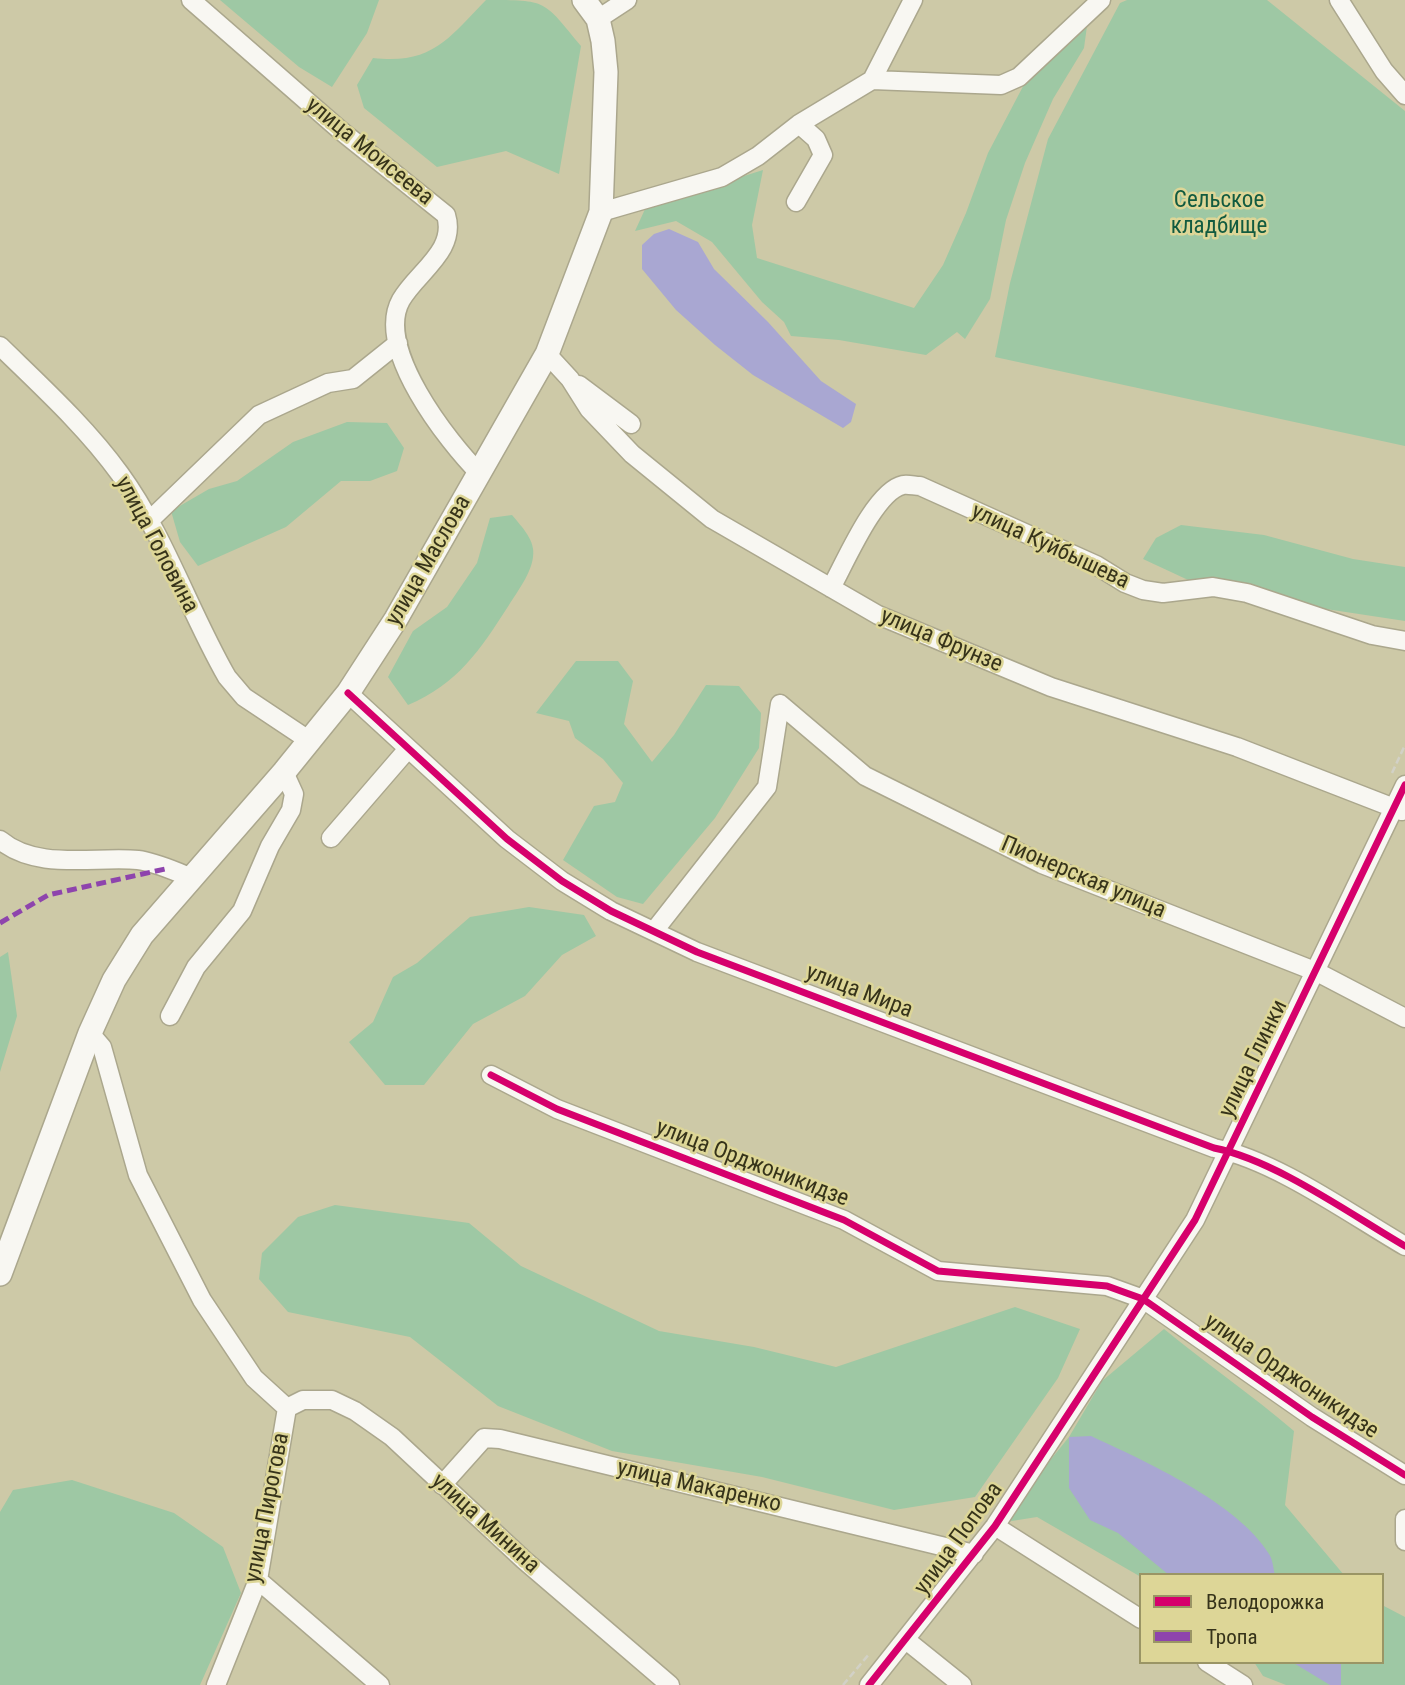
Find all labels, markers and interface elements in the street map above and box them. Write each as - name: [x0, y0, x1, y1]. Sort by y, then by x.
- street label: улица Моисеева: [300, 92, 438, 212]
- park label: Сельское кладбище: [1171, 187, 1267, 241]
- street label: улица Головина: [108, 472, 204, 618]
- street label: улица Маслова: [381, 491, 477, 631]
- street label: улица Куйбышева: [967, 498, 1133, 596]
- street label: улица Фрунзе: [876, 603, 1006, 679]
- street label: Пионерская улица: [997, 831, 1169, 925]
- street label: улица Мира: [802, 959, 916, 1025]
- street label: улица Глинки: [1214, 996, 1294, 1122]
- street label: улица Орджоникидзе: [652, 1115, 852, 1213]
- street label: улица Орджоникидзе: [1199, 1308, 1383, 1446]
- street label: улица Пирогова: [240, 1431, 296, 1585]
- street label: улица Макаренко: [614, 1455, 784, 1519]
- street label: улица Минина: [425, 1468, 545, 1580]
- street label: улица Попова: [909, 1477, 1009, 1601]
- legend: [1139, 1573, 1384, 1664]
- text: Велодорожка: [1206, 1590, 1324, 1614]
- text: Тропа: [1206, 1625, 1257, 1649]

